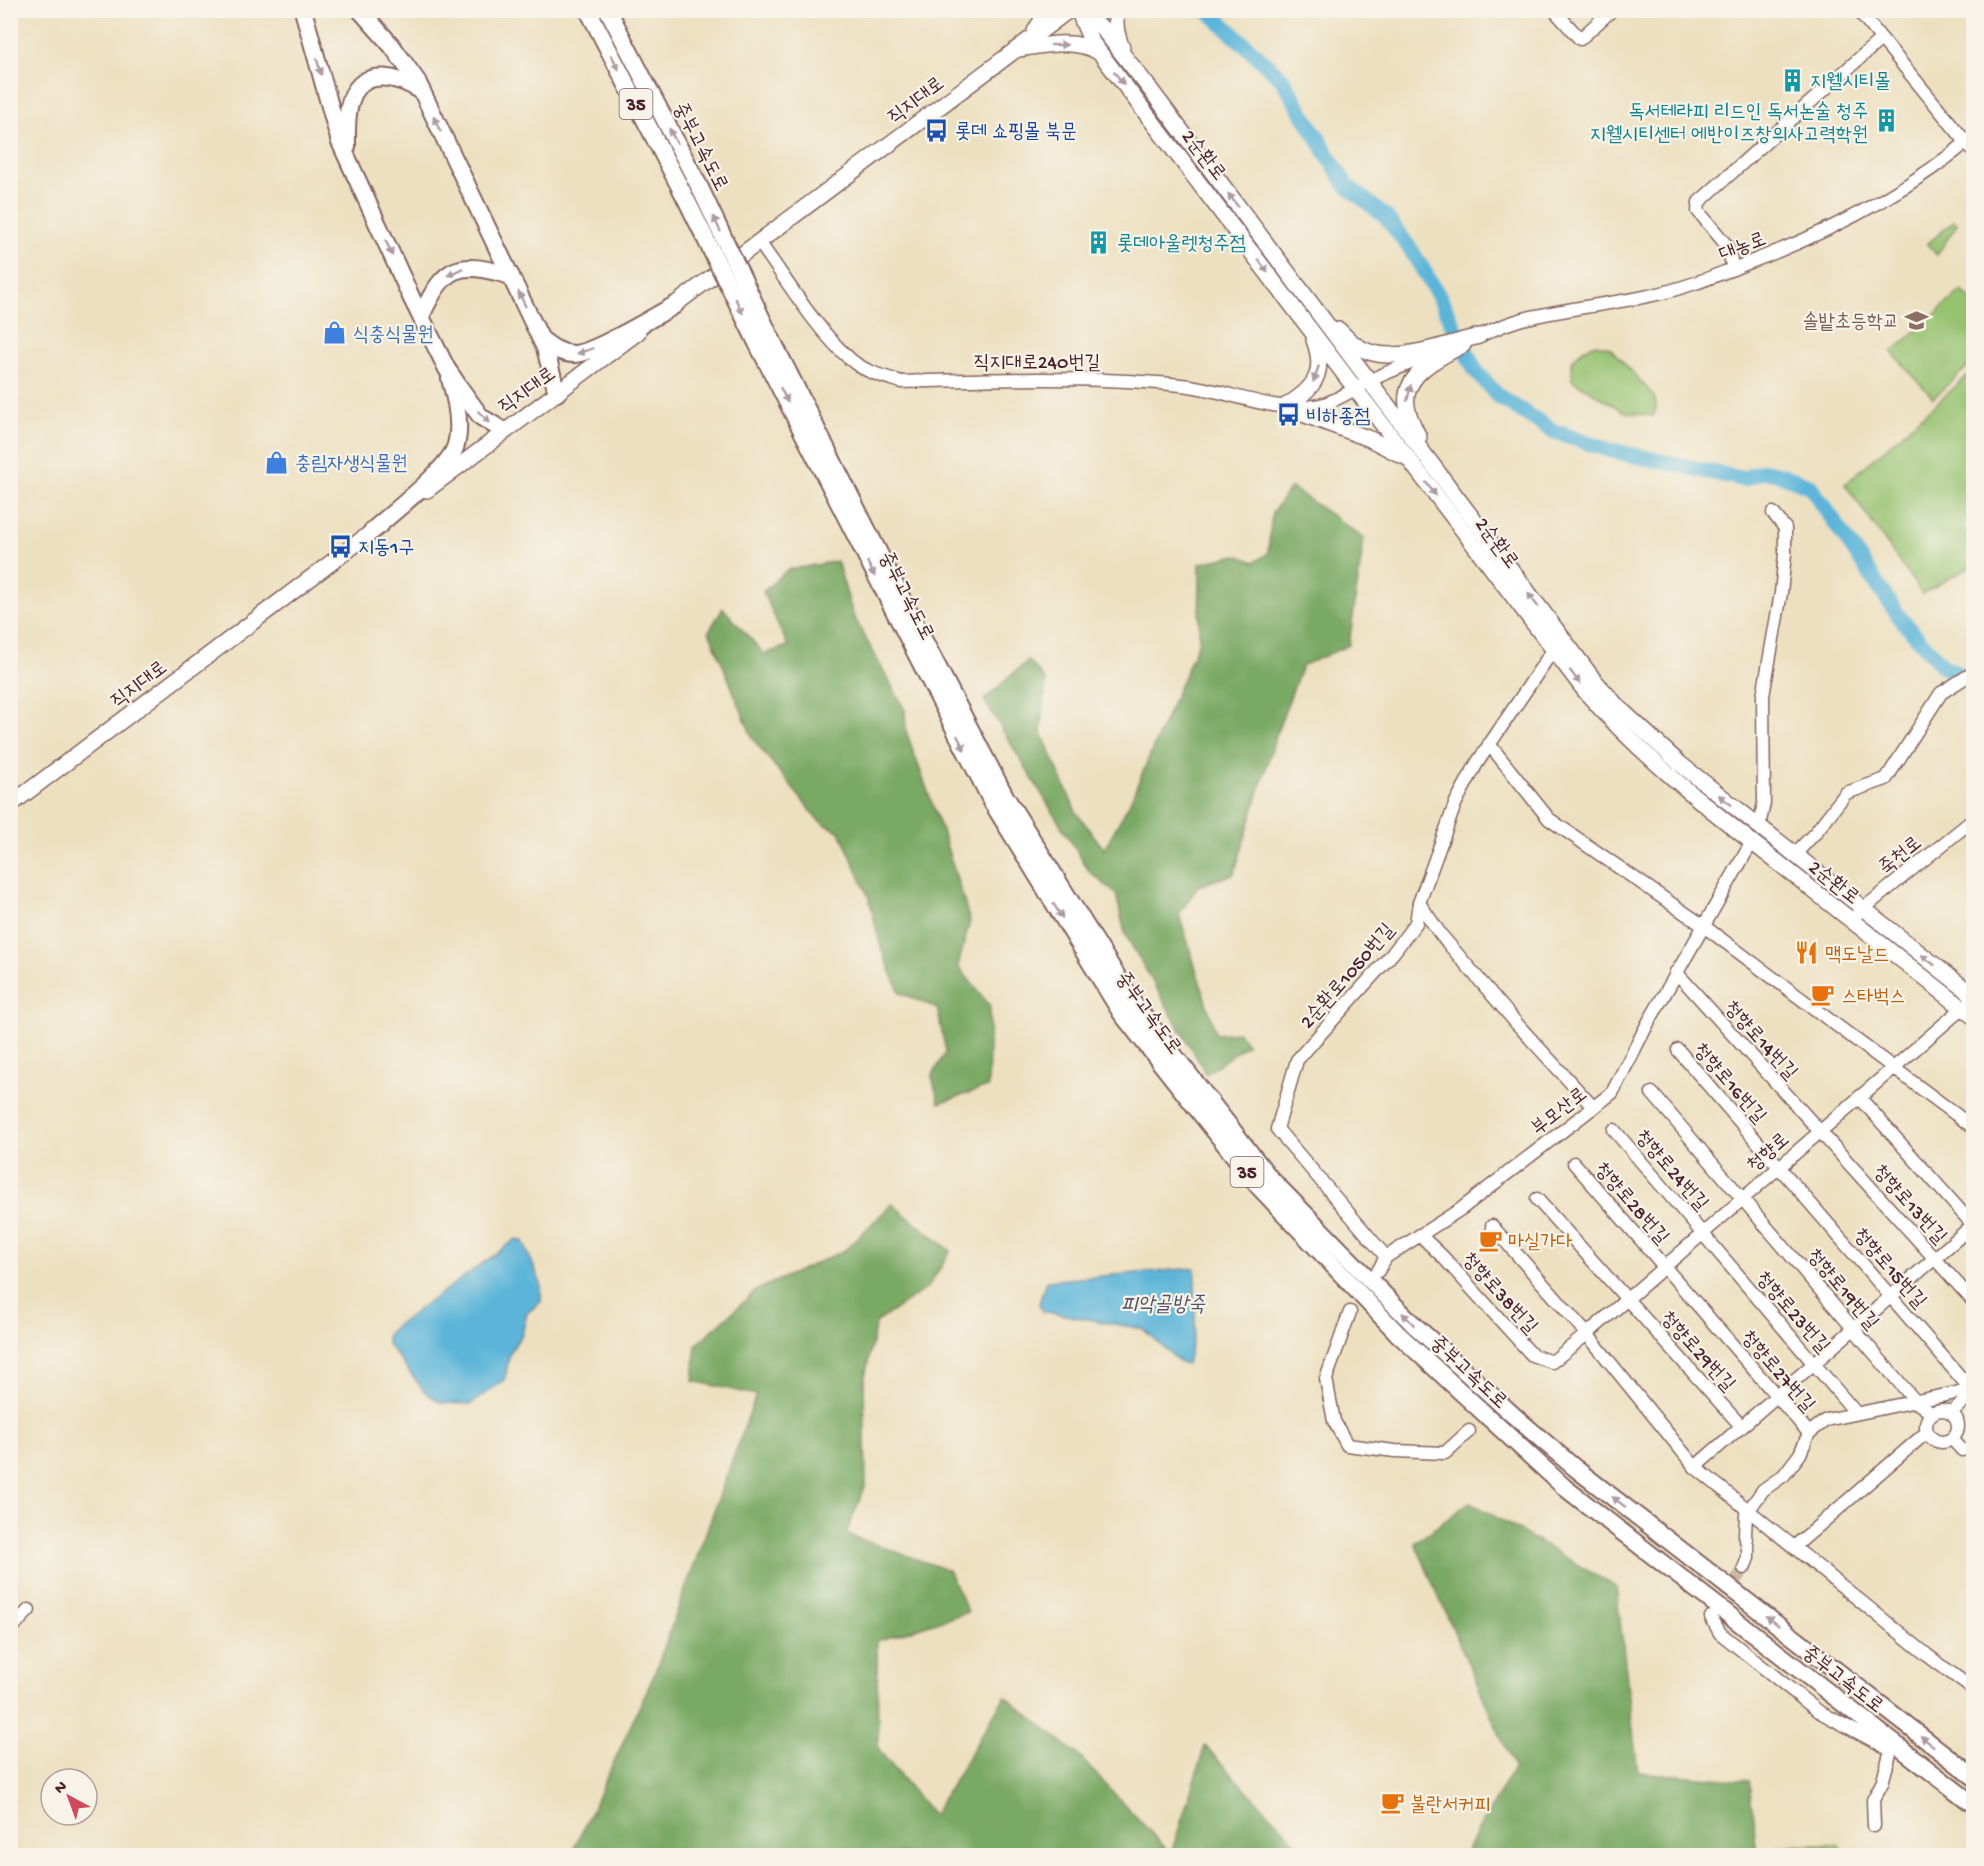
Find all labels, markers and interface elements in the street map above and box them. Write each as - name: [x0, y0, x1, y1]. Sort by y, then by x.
- one-way arrow: [1050, 40, 1069, 49]
- one-way arrow: [610, 54, 620, 71]
- one-way arrow: [314, 58, 324, 76]
- building icon: 지웰시티몰: [1779, 67, 1805, 93]
- one-way arrow: [1113, 70, 1125, 85]
- place label: 지웰시티몰: [1810, 72, 1890, 95]
- street label: 직지대로: [884, 73, 950, 130]
- road number: 35: [620, 89, 652, 119]
- street label: 중부고속도로: [667, 99, 732, 196]
- place label: 독서테라피 리드인 독서논술 청주 지웰시티센터 에반이즈창의사고력학원: [1590, 101, 1868, 148]
- building icon: 독서테라피 리드인 독서논술 청주 지웰시티센터 에반이즈창의사고력학원: [1873, 108, 1899, 134]
- one-way arrow: [432, 115, 442, 133]
- bus stop icon: 롯데 쇼핑몰 북문: [924, 117, 950, 143]
- place label: 롯데 쇼핑몰 북문: [955, 121, 1077, 145]
- street label: 2순환로: [1175, 126, 1230, 186]
- one-way arrow: [669, 128, 678, 145]
- one-way arrow: [1227, 192, 1239, 208]
- one-way arrow: [713, 215, 722, 232]
- building icon: 롯데아울렛청주점: [1086, 229, 1112, 255]
- street label: 대농로: [1717, 229, 1770, 268]
- place label: 롯데아울렛청주점: [1117, 233, 1246, 257]
- one-way arrow: [384, 240, 393, 257]
- one-way arrow: [1257, 258, 1269, 273]
- one-way arrow: [447, 267, 464, 276]
- one-way arrow: [518, 291, 527, 308]
- one-way arrow: [734, 298, 744, 315]
- school or university icon: 솔밭초등학교: [1904, 307, 1930, 333]
- place label: 솔밭초등학교: [1802, 311, 1899, 335]
- shop icon: 식충식물원: [322, 320, 348, 346]
- place label: 식충식물원: [353, 325, 433, 348]
- one-way arrow: [576, 346, 594, 356]
- street label: 직지대로240번길: [973, 353, 1101, 376]
- street label: 직지대로: [495, 364, 561, 420]
- one-way arrow: [1311, 365, 1321, 383]
- one-way arrow: [1404, 384, 1414, 402]
- one-way arrow: [778, 386, 788, 404]
- bus stop icon: 비하종점: [1275, 402, 1301, 428]
- place label: 비하종점: [1306, 407, 1370, 430]
- one-way arrow: [476, 410, 490, 424]
- shop icon: 충림자생식물원: [264, 449, 290, 475]
- place label: 충림자생식물원: [295, 454, 408, 477]
- one-way arrow: [1425, 481, 1437, 496]
- street label: 2순환로: [1469, 513, 1523, 574]
- bus stop icon: 지동1구: [327, 533, 353, 559]
- place label: 지동1구: [358, 538, 414, 561]
- street label: 중부고속도로: [873, 548, 938, 645]
- one-way arrow: [867, 561, 876, 578]
- one-way arrow: [1526, 592, 1539, 608]
- street label: 직지대로: [107, 657, 173, 714]
- one-way arrow: [1568, 670, 1580, 685]
- one-way arrow: [956, 734, 965, 751]
- one-way arrow: [1717, 793, 1733, 806]
- street label: 죽천로: [1875, 833, 1927, 881]
- street label: 2순환로: [1803, 856, 1863, 911]
- one-way arrow: [1053, 903, 1064, 919]
- street label: 2순환로1050번길: [1296, 919, 1400, 1034]
- restaurant icon: 맥도날드: [1794, 940, 1820, 966]
- place label: 맥도날드: [1825, 945, 1889, 968]
- one-way arrow: [1920, 954, 1935, 966]
- street label: 중부고속도로: [1109, 968, 1186, 1060]
- cafe icon: 스타벅스: [1810, 982, 1836, 1008]
- place label: 스타벅스: [1841, 987, 1905, 1010]
- street label: 청향로14번길: [1718, 997, 1801, 1085]
- street label: 청향로16번길: [1687, 1040, 1769, 1129]
- street label: 부모산로: [1528, 1084, 1593, 1142]
- street label: 청향로24번길: [1629, 1126, 1712, 1216]
- street label: 청향로: [1744, 1129, 1795, 1178]
- road number: 35: [1230, 1157, 1264, 1187]
- street label: 청향로28번길: [1588, 1159, 1672, 1250]
- street label: 청향로13번길: [1867, 1161, 1950, 1250]
- street label: 청향로15번길: [1847, 1224, 1930, 1314]
- cafe icon: 마실가다: [1477, 1227, 1503, 1253]
- place label: 마실가다: [1508, 1232, 1572, 1255]
- street label: 청향로19번길: [1801, 1245, 1882, 1335]
- street label: 청향로38번길: [1456, 1249, 1541, 1340]
- street label: 청향로23번길: [1750, 1268, 1833, 1359]
- water label: 피악골방죽: [1121, 1294, 1206, 1319]
- street label: 청향로29번길: [1654, 1307, 1739, 1397]
- one-way arrow: [1402, 1313, 1416, 1327]
- street label: 청향로27번길: [1735, 1327, 1818, 1418]
- street label: 중부고속도로: [1424, 1331, 1511, 1415]
- one-way arrow: [1611, 1496, 1627, 1508]
- one-way arrow: [1765, 1615, 1781, 1628]
- street label: 중부고속도로: [1797, 1641, 1888, 1720]
- one-way arrow: [1920, 1735, 1935, 1747]
- north arrow: [39, 1767, 99, 1827]
- text: N: [51, 1777, 72, 1799]
- cafe icon: 불란서커피: [1379, 1790, 1405, 1816]
- place label: 불란서커피: [1410, 1794, 1490, 1818]

